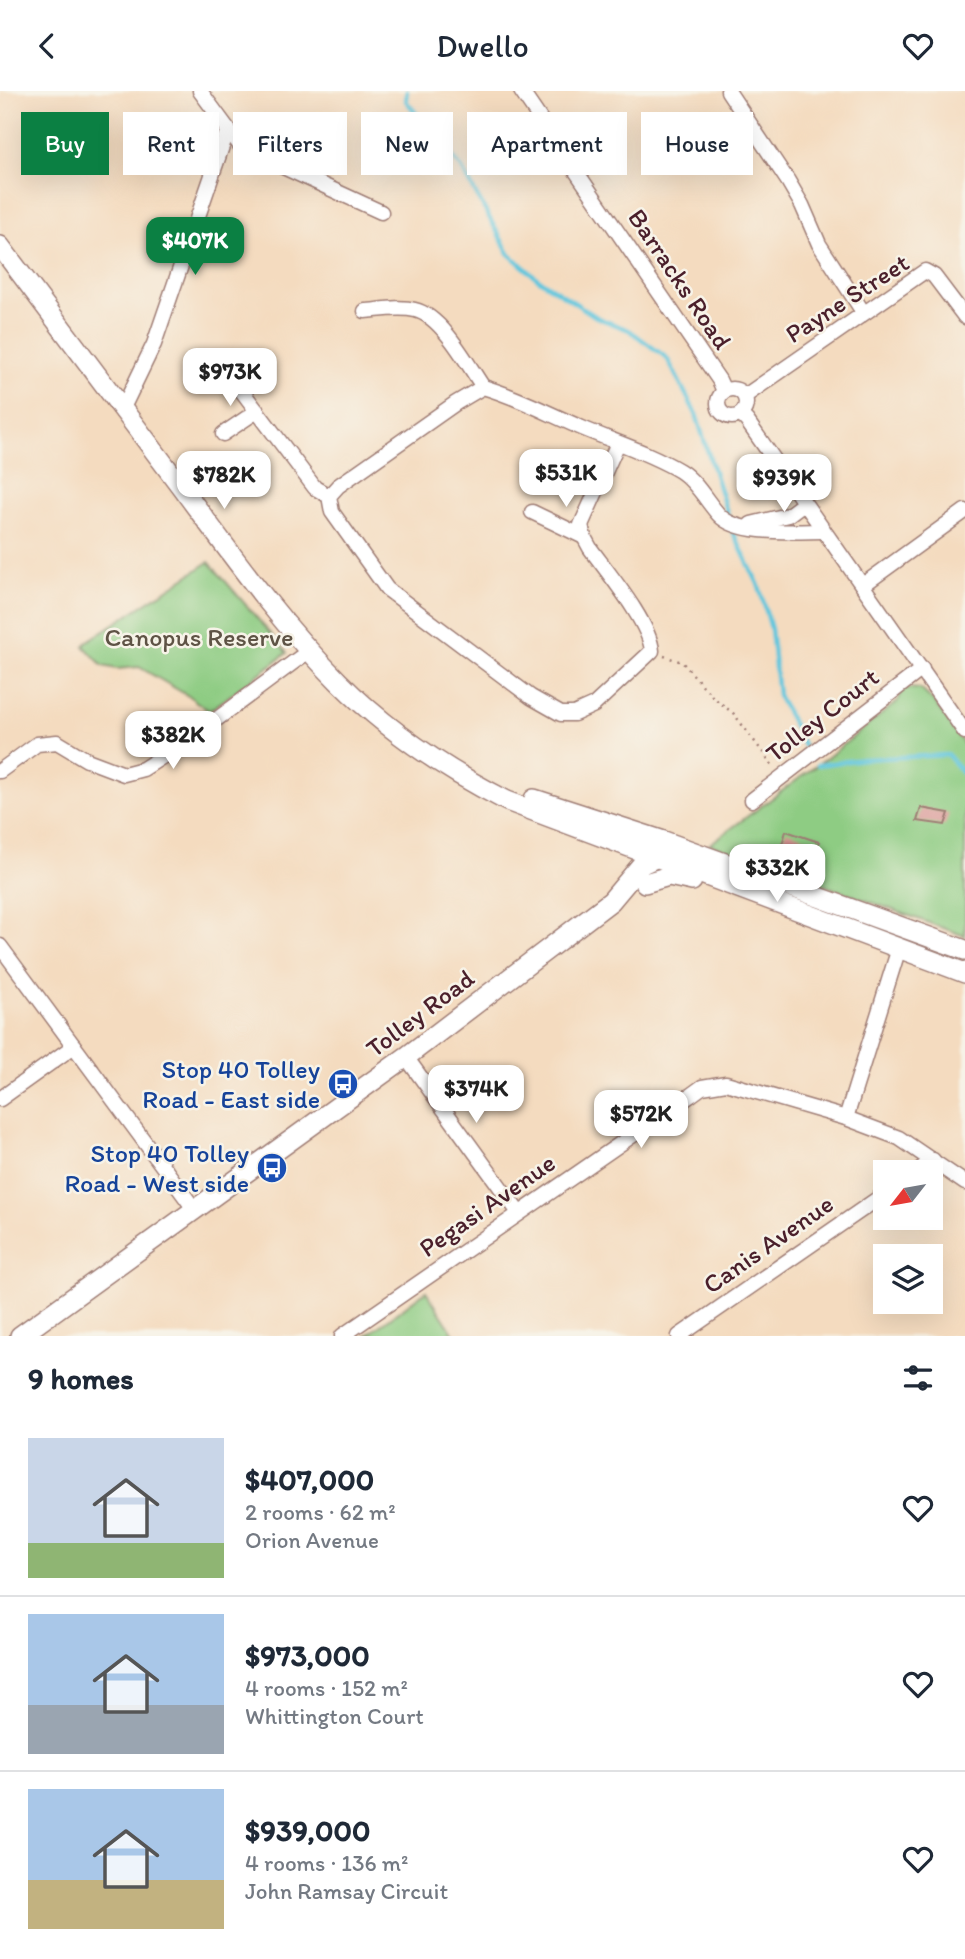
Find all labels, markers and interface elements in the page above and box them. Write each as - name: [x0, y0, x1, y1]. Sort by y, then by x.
- icon: back: [28, 27, 66, 65]
- text: Dwello: [436, 27, 529, 65]
- icon: heart: [899, 27, 937, 65]
- chip: Buy: [21, 112, 109, 175]
- chip: Rent: [123, 112, 219, 175]
- chip: Filters: [233, 112, 347, 175]
- chip: New: [361, 112, 453, 175]
- chip: Apartment: [467, 112, 627, 175]
- chip: House: [641, 112, 753, 175]
- street label: Barracks Road: [621, 203, 739, 355]
- pin: $407K: [146, 218, 244, 277]
- text: $407K: [162, 226, 228, 254]
- street label: Payne Street: [779, 246, 915, 350]
- pin: $973K: [181, 349, 279, 408]
- text: $973K: [199, 357, 261, 385]
- pin: $531K: [517, 449, 615, 509]
- pin: $782K: [175, 451, 273, 511]
- pin: $939K: [735, 455, 833, 514]
- text: $531K: [535, 458, 597, 486]
- text: $782K: [193, 460, 255, 488]
- text: $939K: [753, 463, 815, 491]
- park label: Canopus Reserve: [104, 621, 294, 653]
- street label: Tolley Court: [759, 661, 885, 769]
- pin: $382K: [124, 711, 222, 771]
- text: $382K: [141, 720, 205, 748]
- pin: $332K: [728, 845, 826, 904]
- text: $332K: [745, 853, 809, 881]
- street label: Tolley Road: [360, 962, 481, 1064]
- place label: Stop 40 Tolley Road - East side: [142, 1053, 320, 1115]
- pin: $374K: [427, 1065, 525, 1125]
- bus stop icon: Stop 40 Tolley Road - East side: [326, 1067, 360, 1101]
- text: $374K: [444, 1074, 508, 1102]
- pin: $572K: [592, 1091, 690, 1150]
- text: $572K: [610, 1099, 672, 1127]
- place label: Stop 40 Tolley Road - West side: [64, 1137, 249, 1199]
- street label: Pegasi Avenue: [413, 1146, 561, 1264]
- bus stop icon: Stop 40 Tolley Road - West side: [255, 1151, 289, 1185]
- north arrow: [873, 1160, 943, 1230]
- map controls: [873, 1160, 943, 1314]
- street label: Canis Avenue: [697, 1187, 839, 1301]
- button: layers: [873, 1244, 943, 1314]
- icon: filters: [899, 1359, 937, 1397]
- text: 9 homes: [28, 1360, 134, 1397]
- text: $407,000: [245, 1461, 374, 1498]
- icon: home: [84, 1466, 168, 1550]
- icon: heart: [899, 1489, 937, 1527]
- text: 2 rooms · 62 m²: [245, 1498, 396, 1526]
- text: Orion Avenue: [245, 1526, 379, 1554]
- text: $973,000: [245, 1637, 370, 1674]
- icon: home: [84, 1642, 168, 1726]
- icon: heart: [899, 1665, 937, 1703]
- text: 4 rooms · 152 m²: [245, 1674, 408, 1702]
- text: Whittington Court: [245, 1702, 424, 1730]
- text: $939,000: [245, 1812, 371, 1849]
- icon: home: [84, 1817, 168, 1901]
- icon: heart: [899, 1840, 937, 1878]
- text: 4 rooms · 136 m²: [245, 1849, 408, 1877]
- text: John Ramsay Circuit: [245, 1877, 448, 1905]

